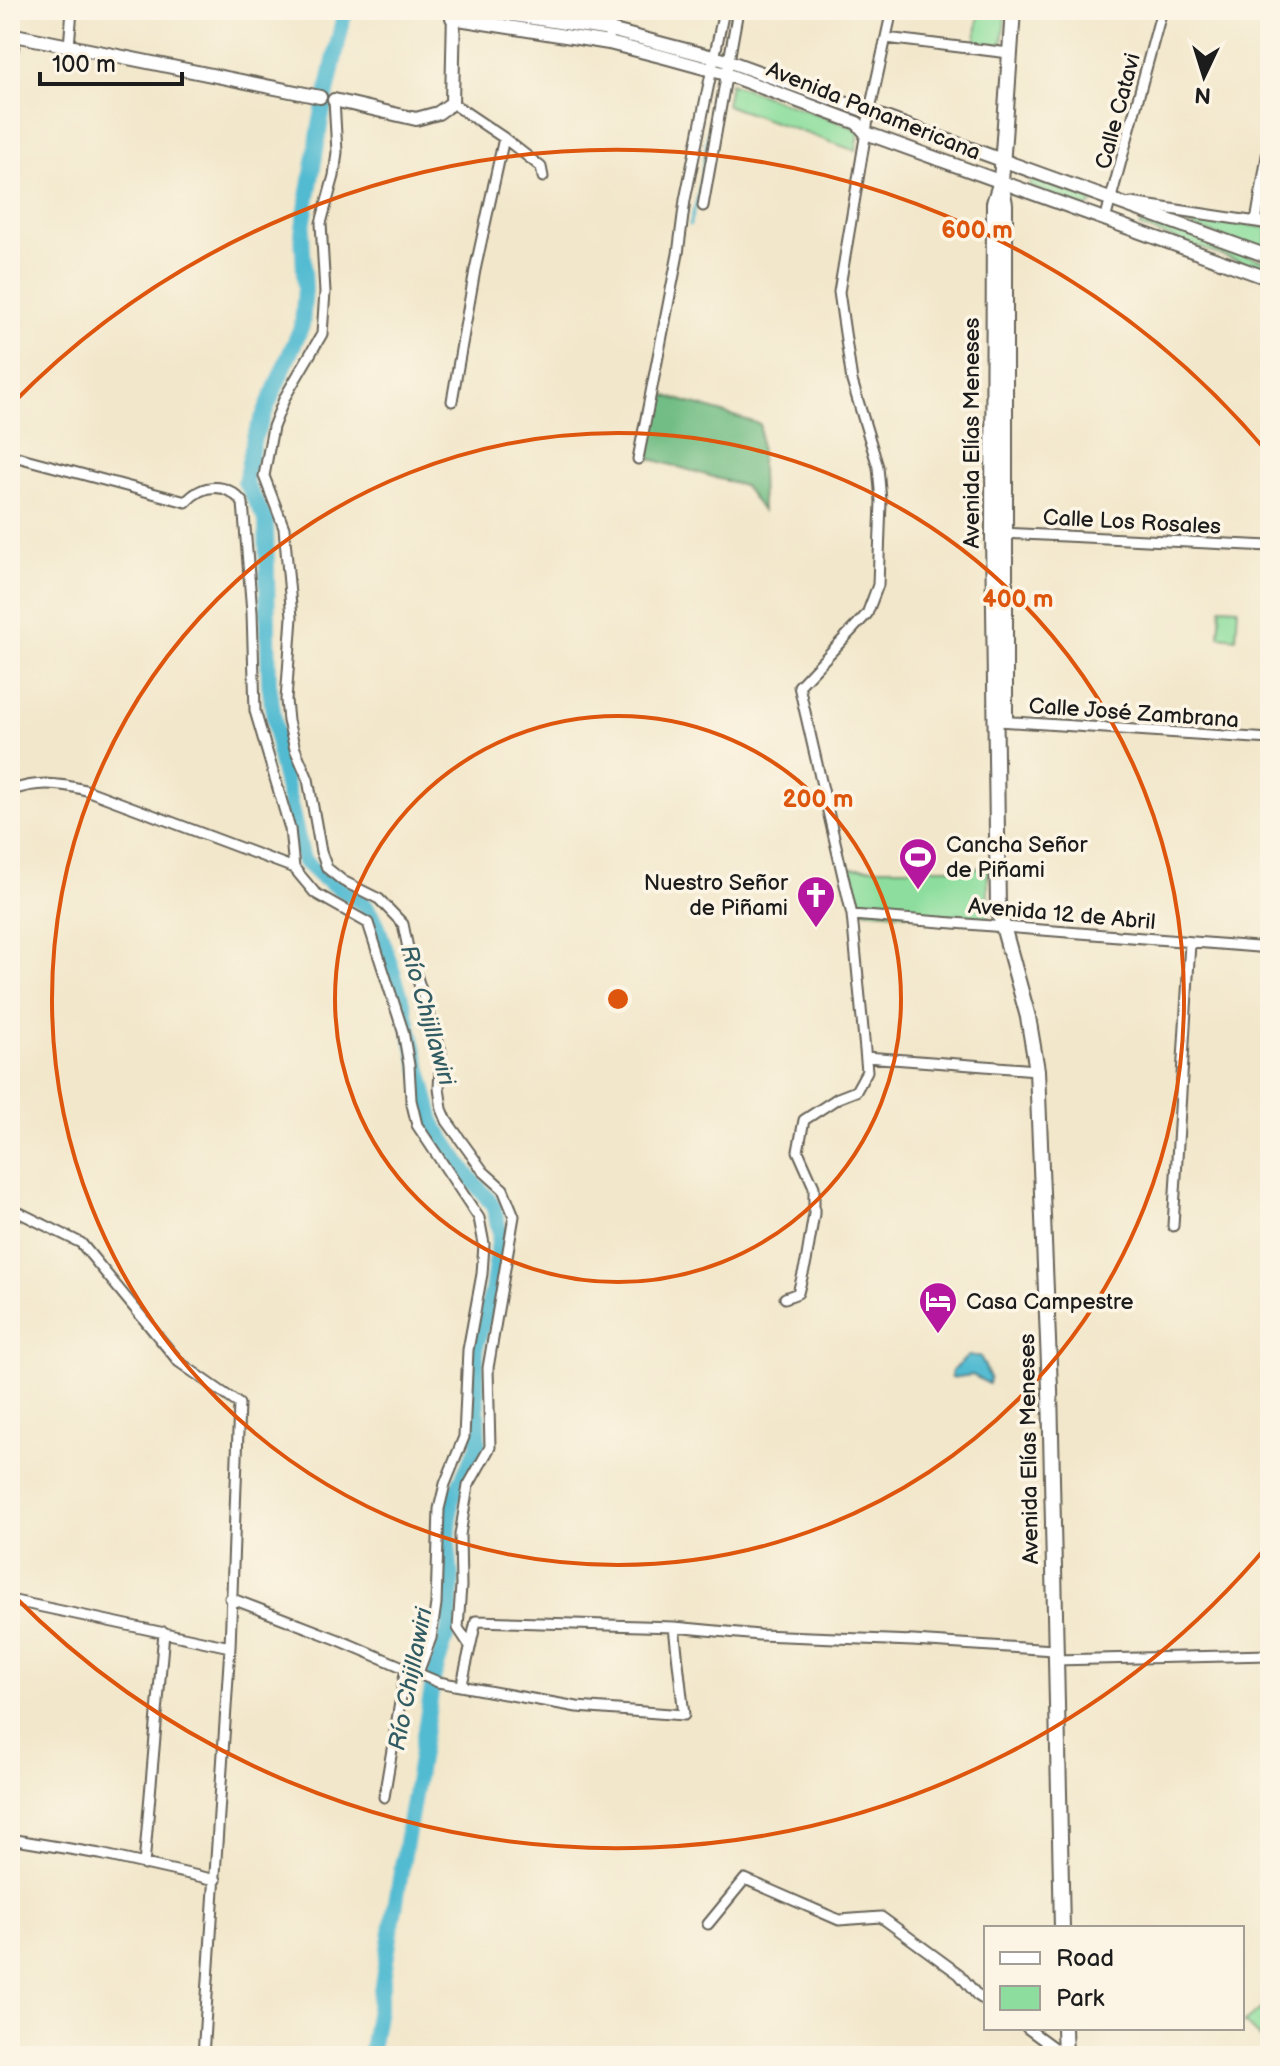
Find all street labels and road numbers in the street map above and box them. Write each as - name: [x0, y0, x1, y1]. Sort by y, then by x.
- street label: Calle Catavi: [1090, 50, 1147, 172]
- street label: Avenida Panamericana: [762, 56, 984, 167]
- street label: Avenida Elías Meneses: [959, 317, 986, 549]
- street label: Calle Los Rosales: [1042, 504, 1222, 541]
- street label: Calle José Zambrana: [1028, 693, 1240, 734]
- street label: Avenida 12 de Abril: [967, 893, 1157, 936]
- street label: Avenida Elías Meneses: [1014, 1333, 1045, 1565]

